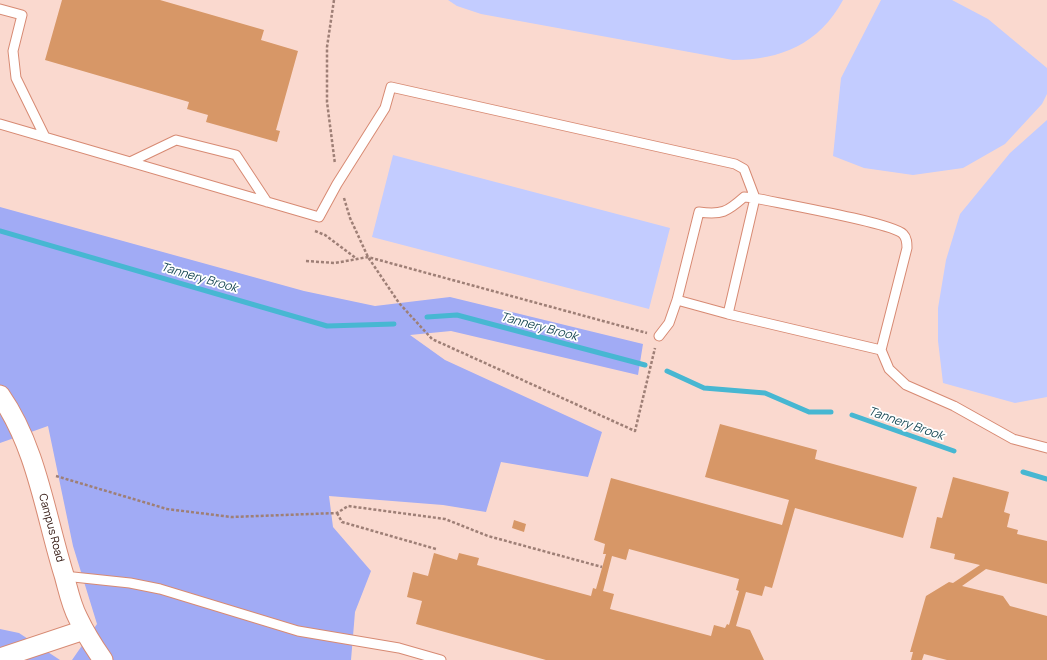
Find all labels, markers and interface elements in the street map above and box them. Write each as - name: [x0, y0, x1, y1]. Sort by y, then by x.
- water label: Tannery Brook: [159, 260, 239, 296]
- water label: Tannery Brook: [499, 310, 579, 344]
- water label: Tannery Brook: [866, 404, 946, 444]
- street label: Campus Road: [36, 492, 66, 564]

